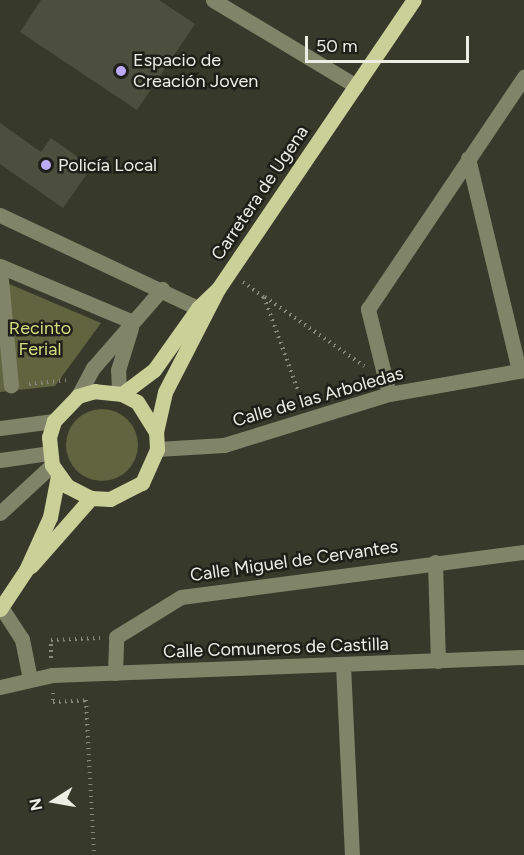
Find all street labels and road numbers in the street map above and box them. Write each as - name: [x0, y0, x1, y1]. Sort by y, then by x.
- street label: Carretera de Ugena: [207, 122, 313, 264]
- street label: Calle de las Arboledas: [230, 362, 406, 432]
- street label: Calle Miguel de Cervantes: [189, 536, 399, 586]
- street label: Calle Comuneros de Castilla: [163, 633, 389, 663]

